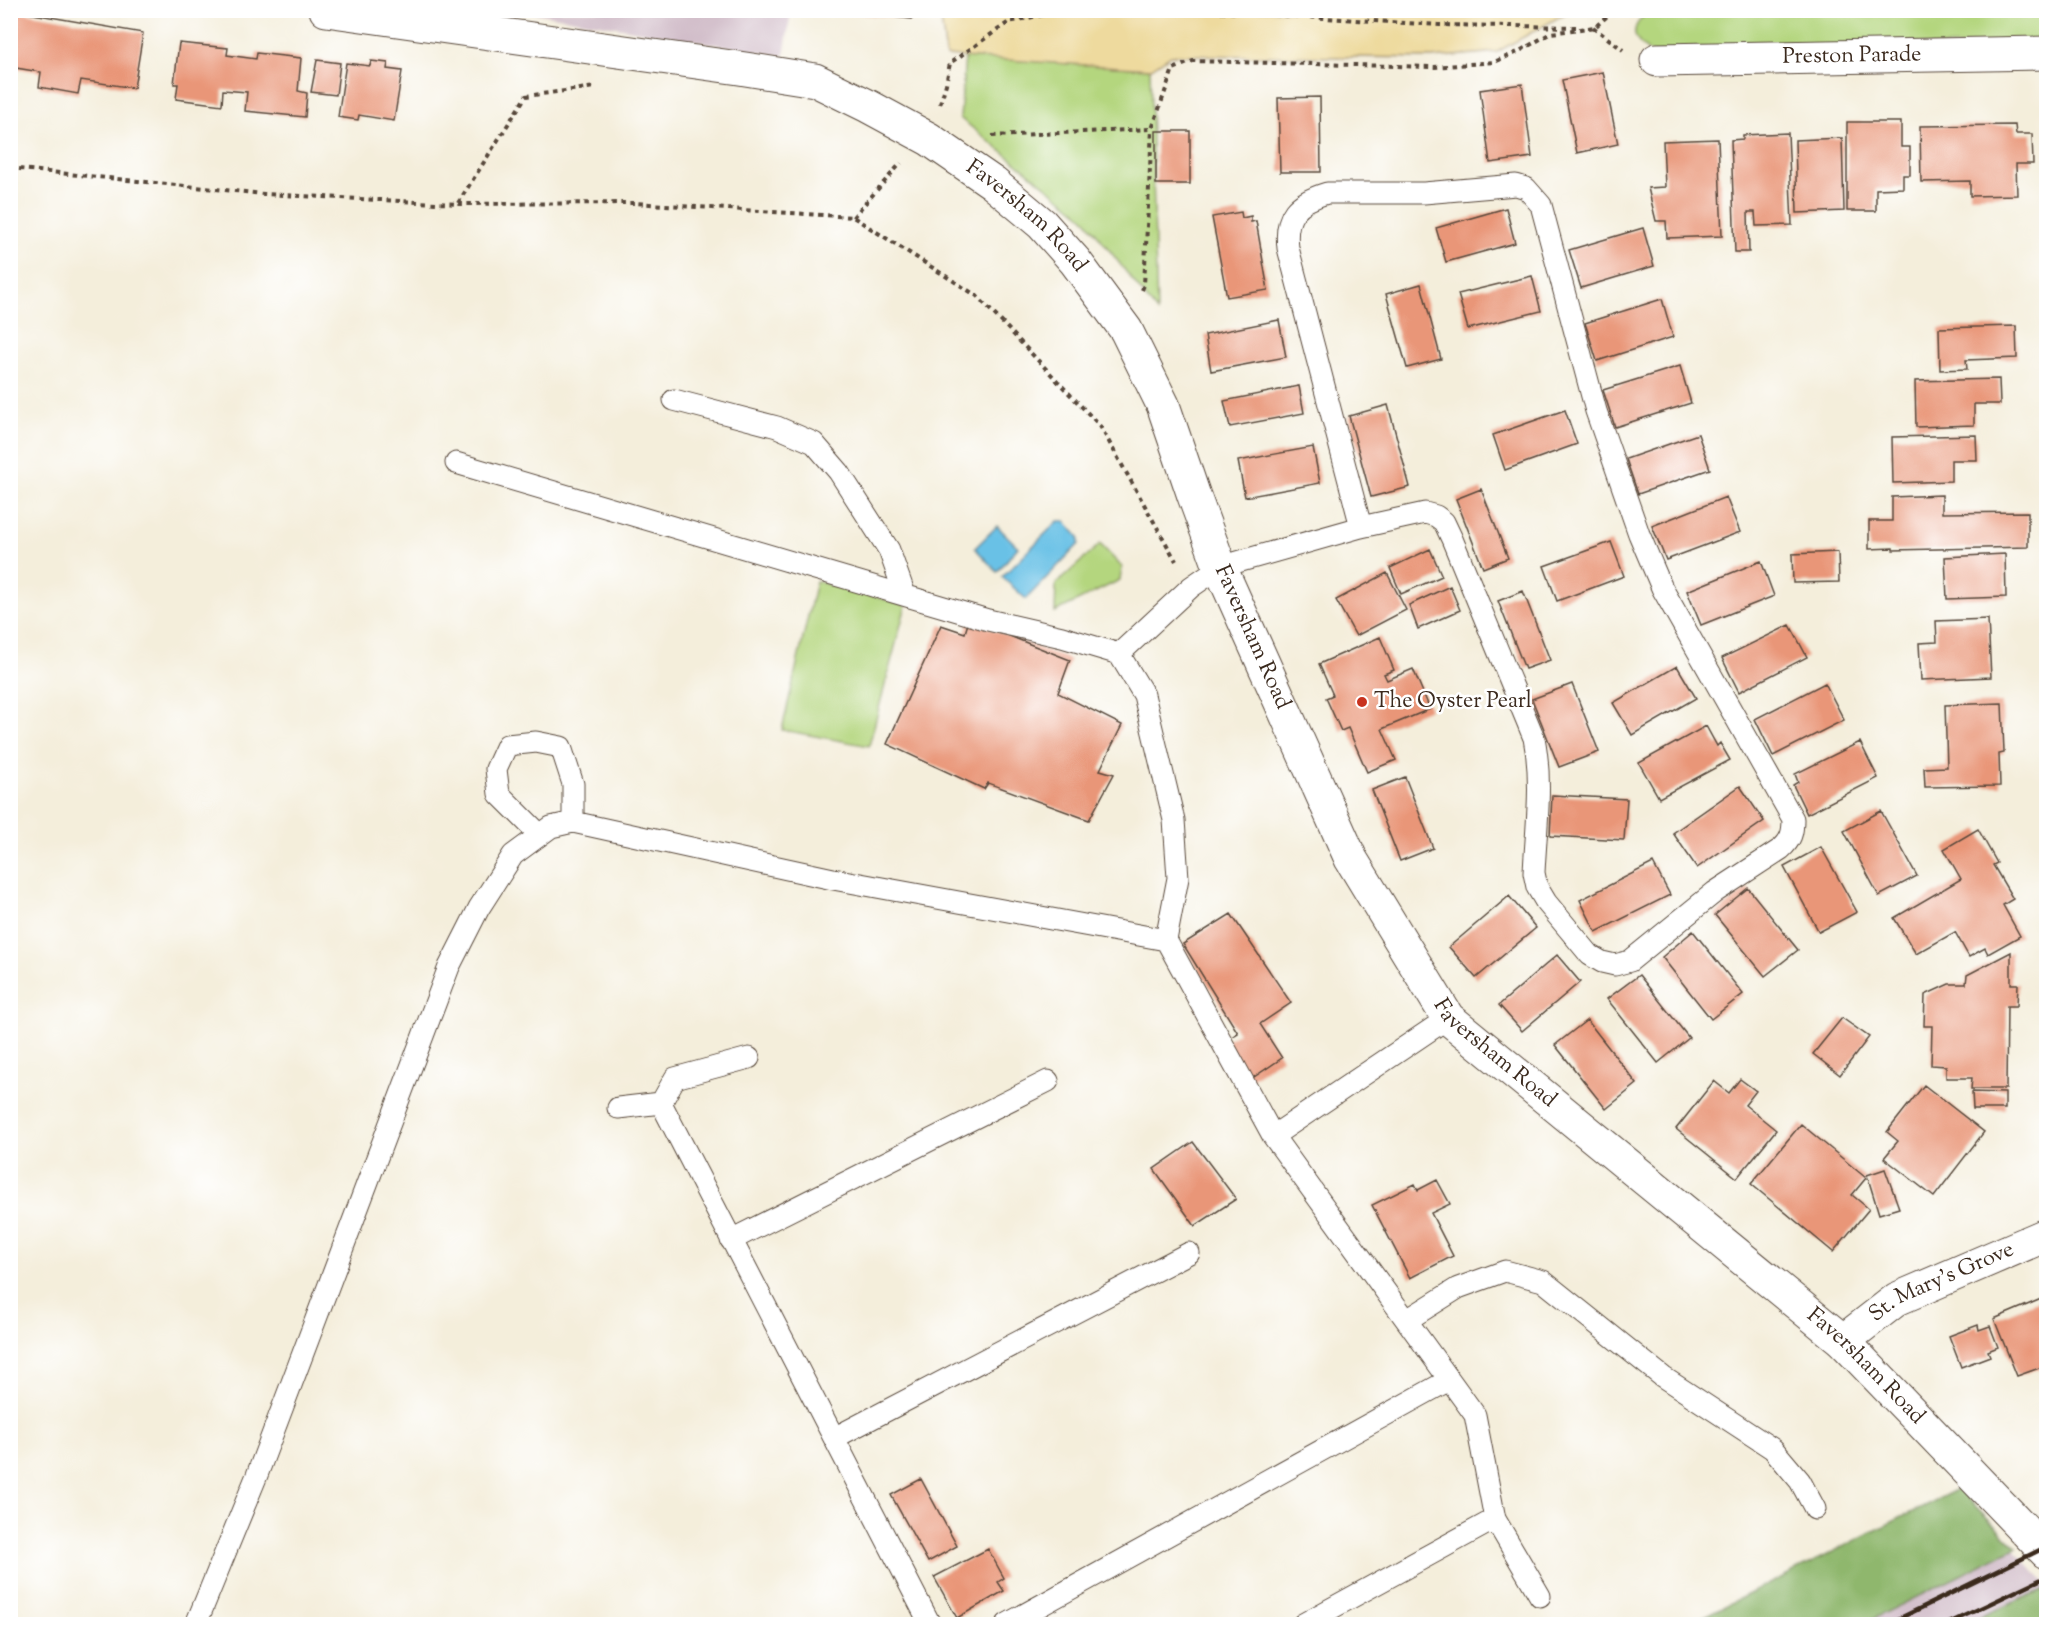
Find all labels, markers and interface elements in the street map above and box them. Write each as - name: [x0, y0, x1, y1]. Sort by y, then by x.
- street label: Preston Parade: [1782, 39, 1922, 74]
- street label: Faversham Road: [959, 152, 1094, 279]
- street label: Faversham Road: [1205, 560, 1298, 715]
- place label: The Oyster Pearl: [1374, 686, 1532, 718]
- marker: The Oyster Pearl: [1355, 695, 1369, 709]
- street label: Faversham Road: [1424, 993, 1563, 1116]
- street label: St. Mary's Grove: [1863, 1234, 2019, 1331]
- street label: Faversham Road: [1799, 1301, 1932, 1432]

